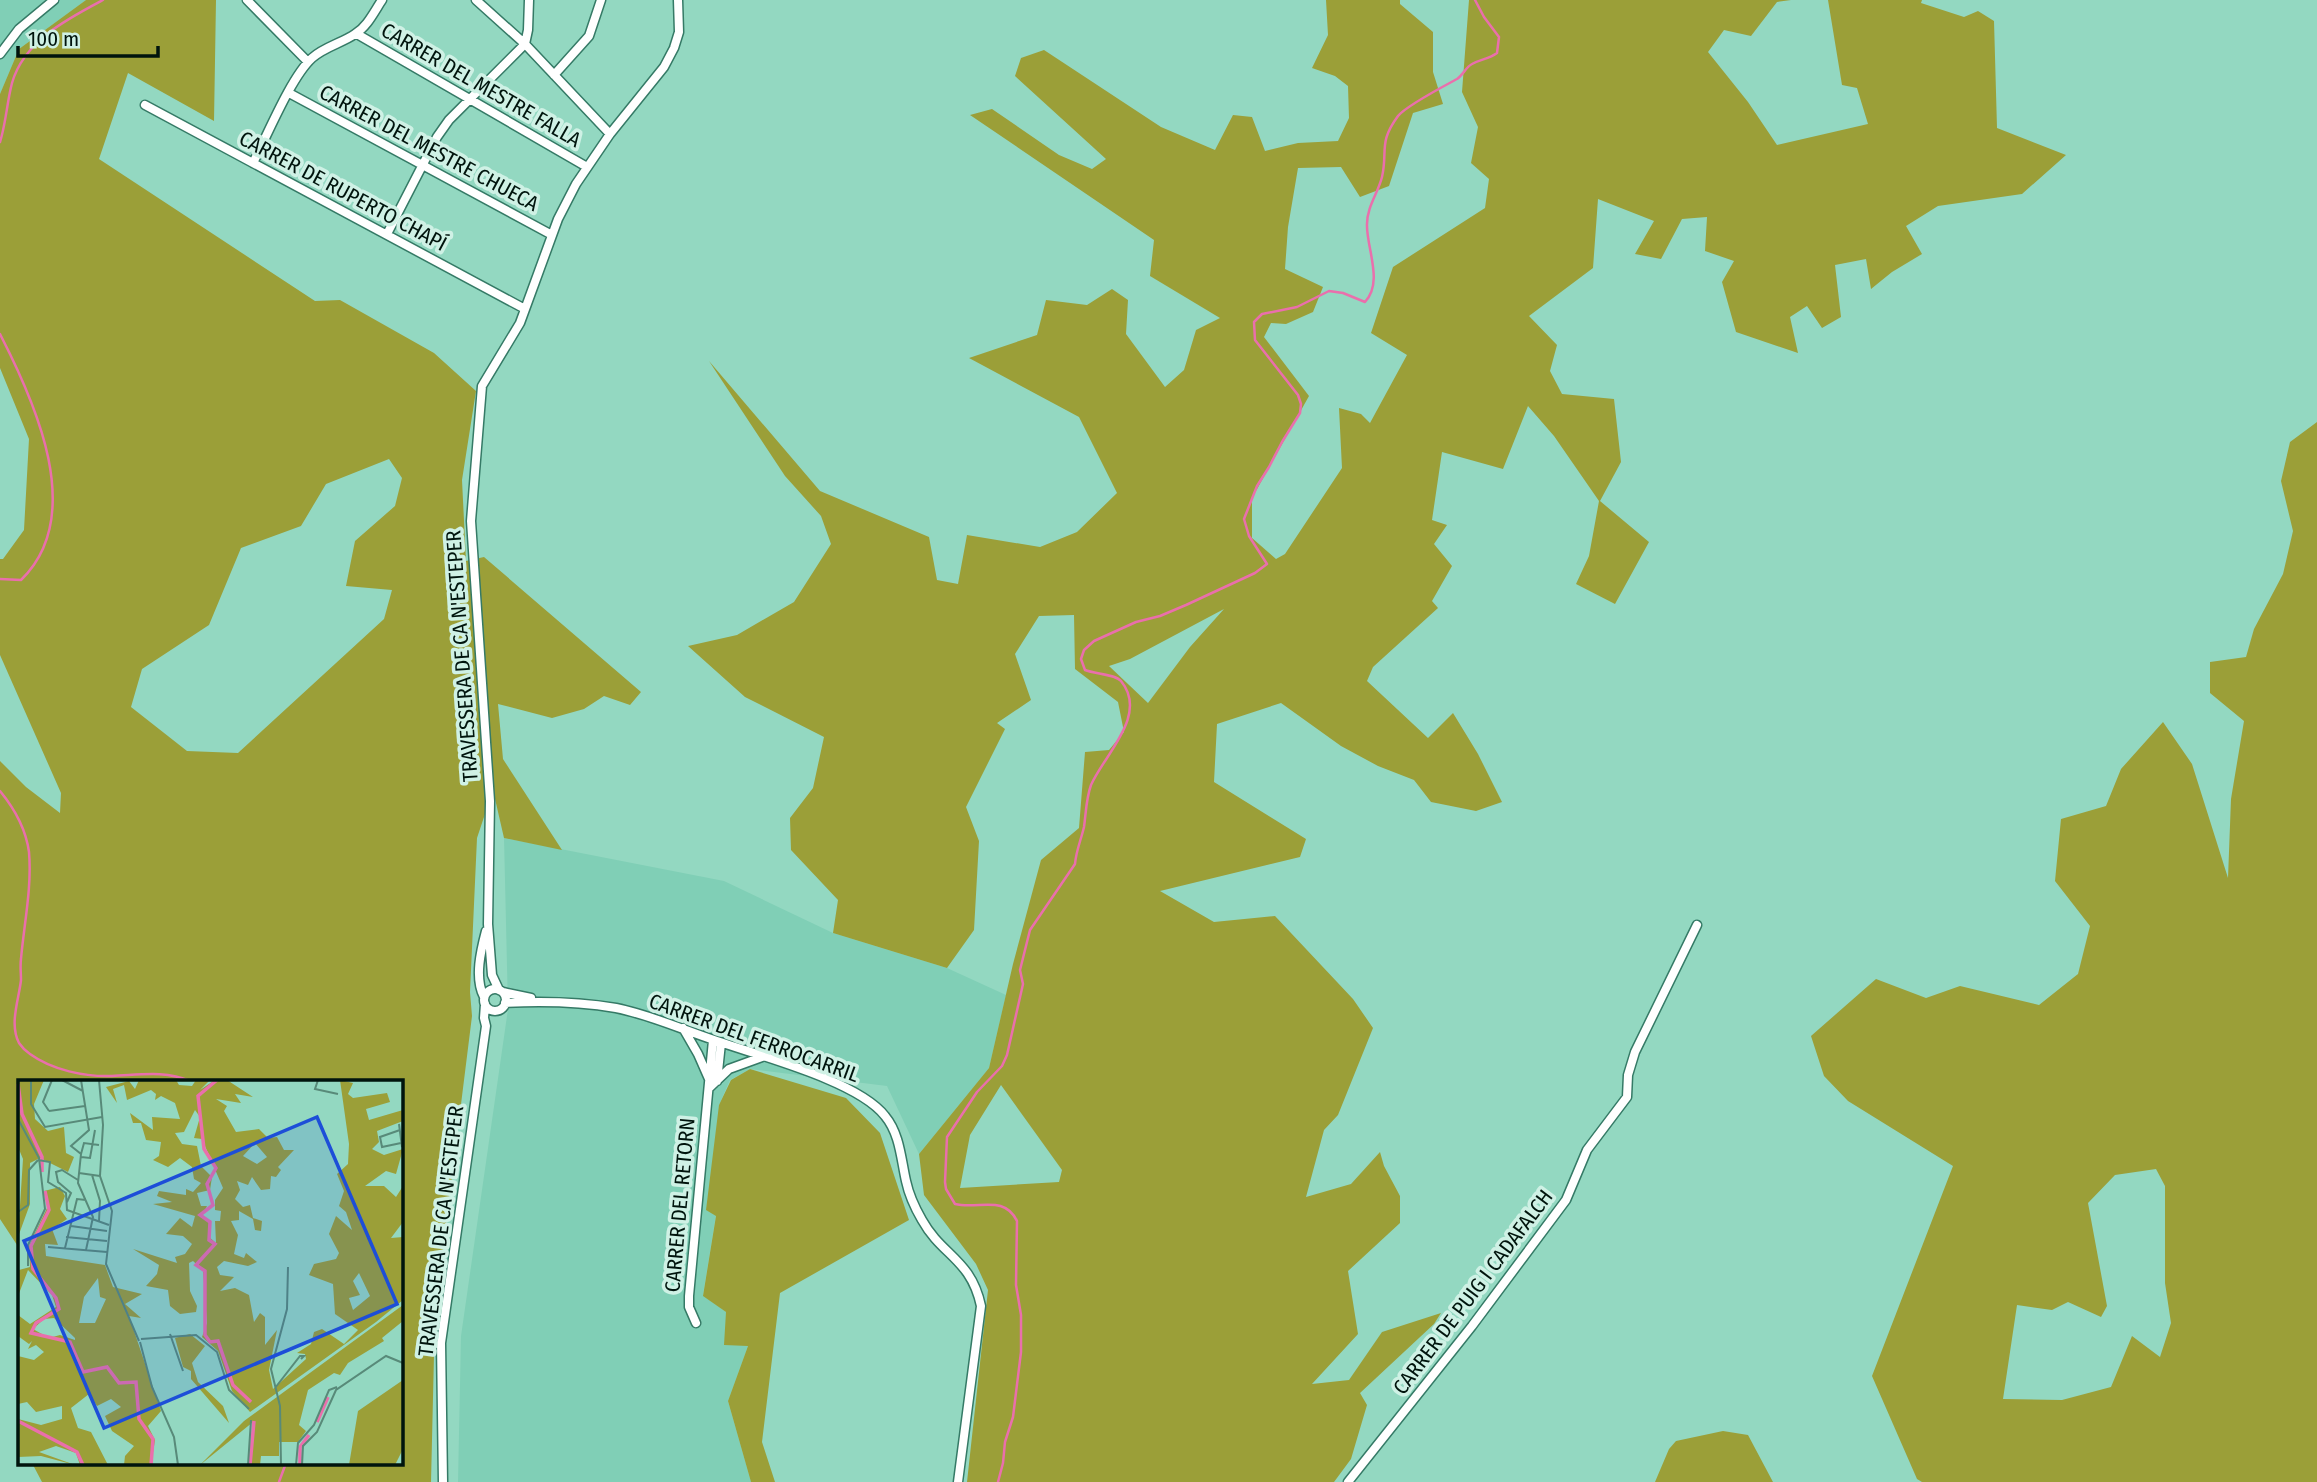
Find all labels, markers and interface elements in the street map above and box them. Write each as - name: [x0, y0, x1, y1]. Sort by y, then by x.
- scale bar: [18, 14, 158, 58]
- street label: CARRER DEL MESTRE FALLA: [376, 17, 586, 153]
- text: 100 m: [28, 26, 79, 52]
- street label: CARRER DEL MESTRE CHUECA: [315, 79, 543, 217]
- street label: CARRER DE RUPERTO CHAPÍ: [235, 125, 452, 257]
- street label: TRAVESSERA DE CA N'ESTEPER: [440, 529, 484, 783]
- street label: CARRER DEL FERROCARRIL: [645, 988, 863, 1088]
- inset map: [18, 1080, 402, 1464]
- street label: TRAVESSERA DE CA N'ESTEPER: [413, 1104, 469, 1358]
- street label: CARRER DEL RETORN: [659, 1117, 701, 1293]
- street label: CARRER DE PUIG I CADAFALCH: [1387, 1184, 1559, 1400]

